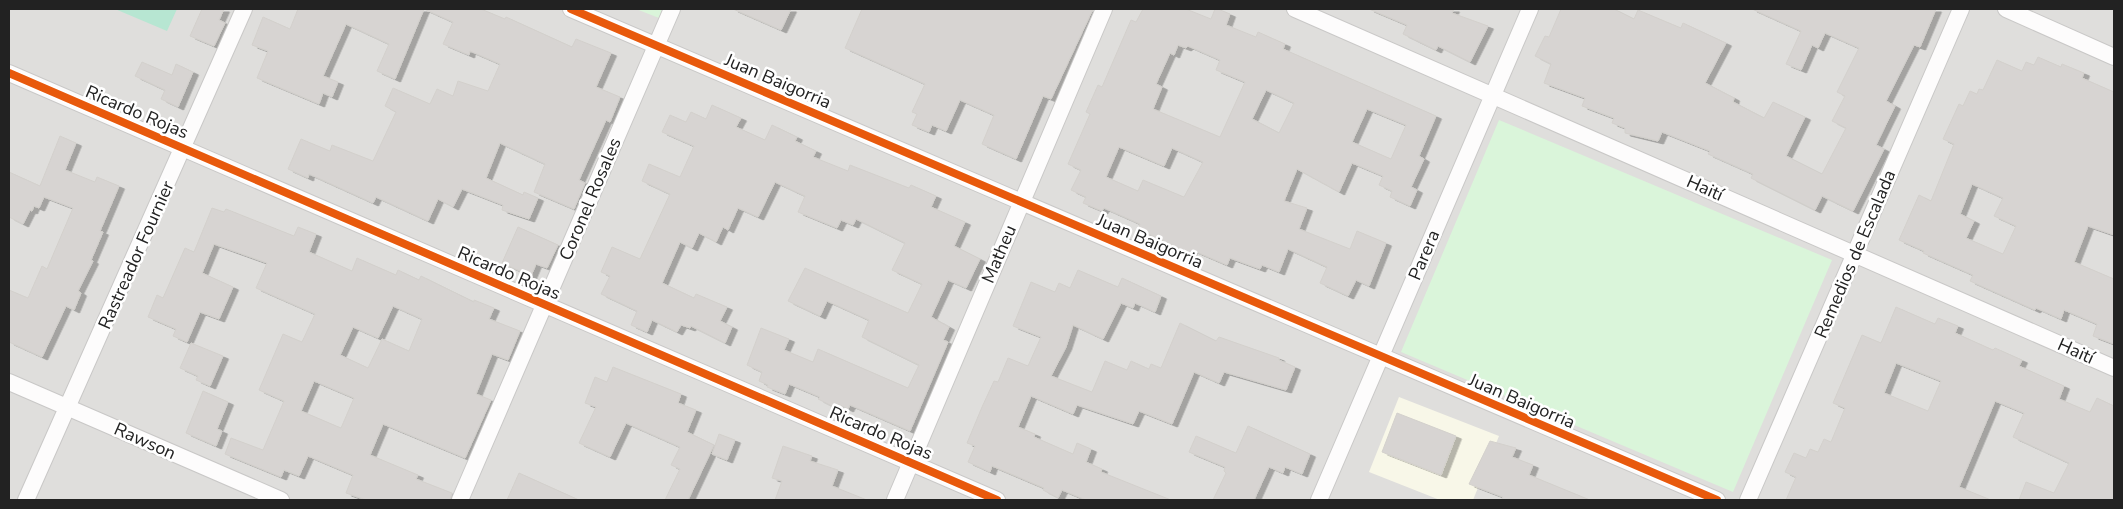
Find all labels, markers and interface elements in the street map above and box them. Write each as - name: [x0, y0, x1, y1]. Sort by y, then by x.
- street label: Juan Baigorria: [720, 47, 835, 114]
- street label: Ricardo Rojas: [82, 80, 192, 144]
- street label: Coronel Rosales: [553, 134, 627, 264]
- street label: Remedios de Escalada: [1809, 166, 1901, 342]
- street label: Haití: [1683, 169, 1728, 207]
- street label: Rastreador Fournier: [93, 177, 180, 333]
- street label: Juan Baigorria: [1092, 207, 1207, 274]
- street label: Matheu: [976, 221, 1022, 287]
- street label: Parera: [1403, 226, 1445, 284]
- street label: Ricardo Rojas: [454, 241, 564, 305]
- street label: Haití: [2054, 332, 2099, 370]
- street label: Juan Baigorria: [1464, 367, 1579, 434]
- street label: Ricardo Rojas: [826, 401, 936, 465]
- street label: Rawson: [110, 417, 180, 465]

